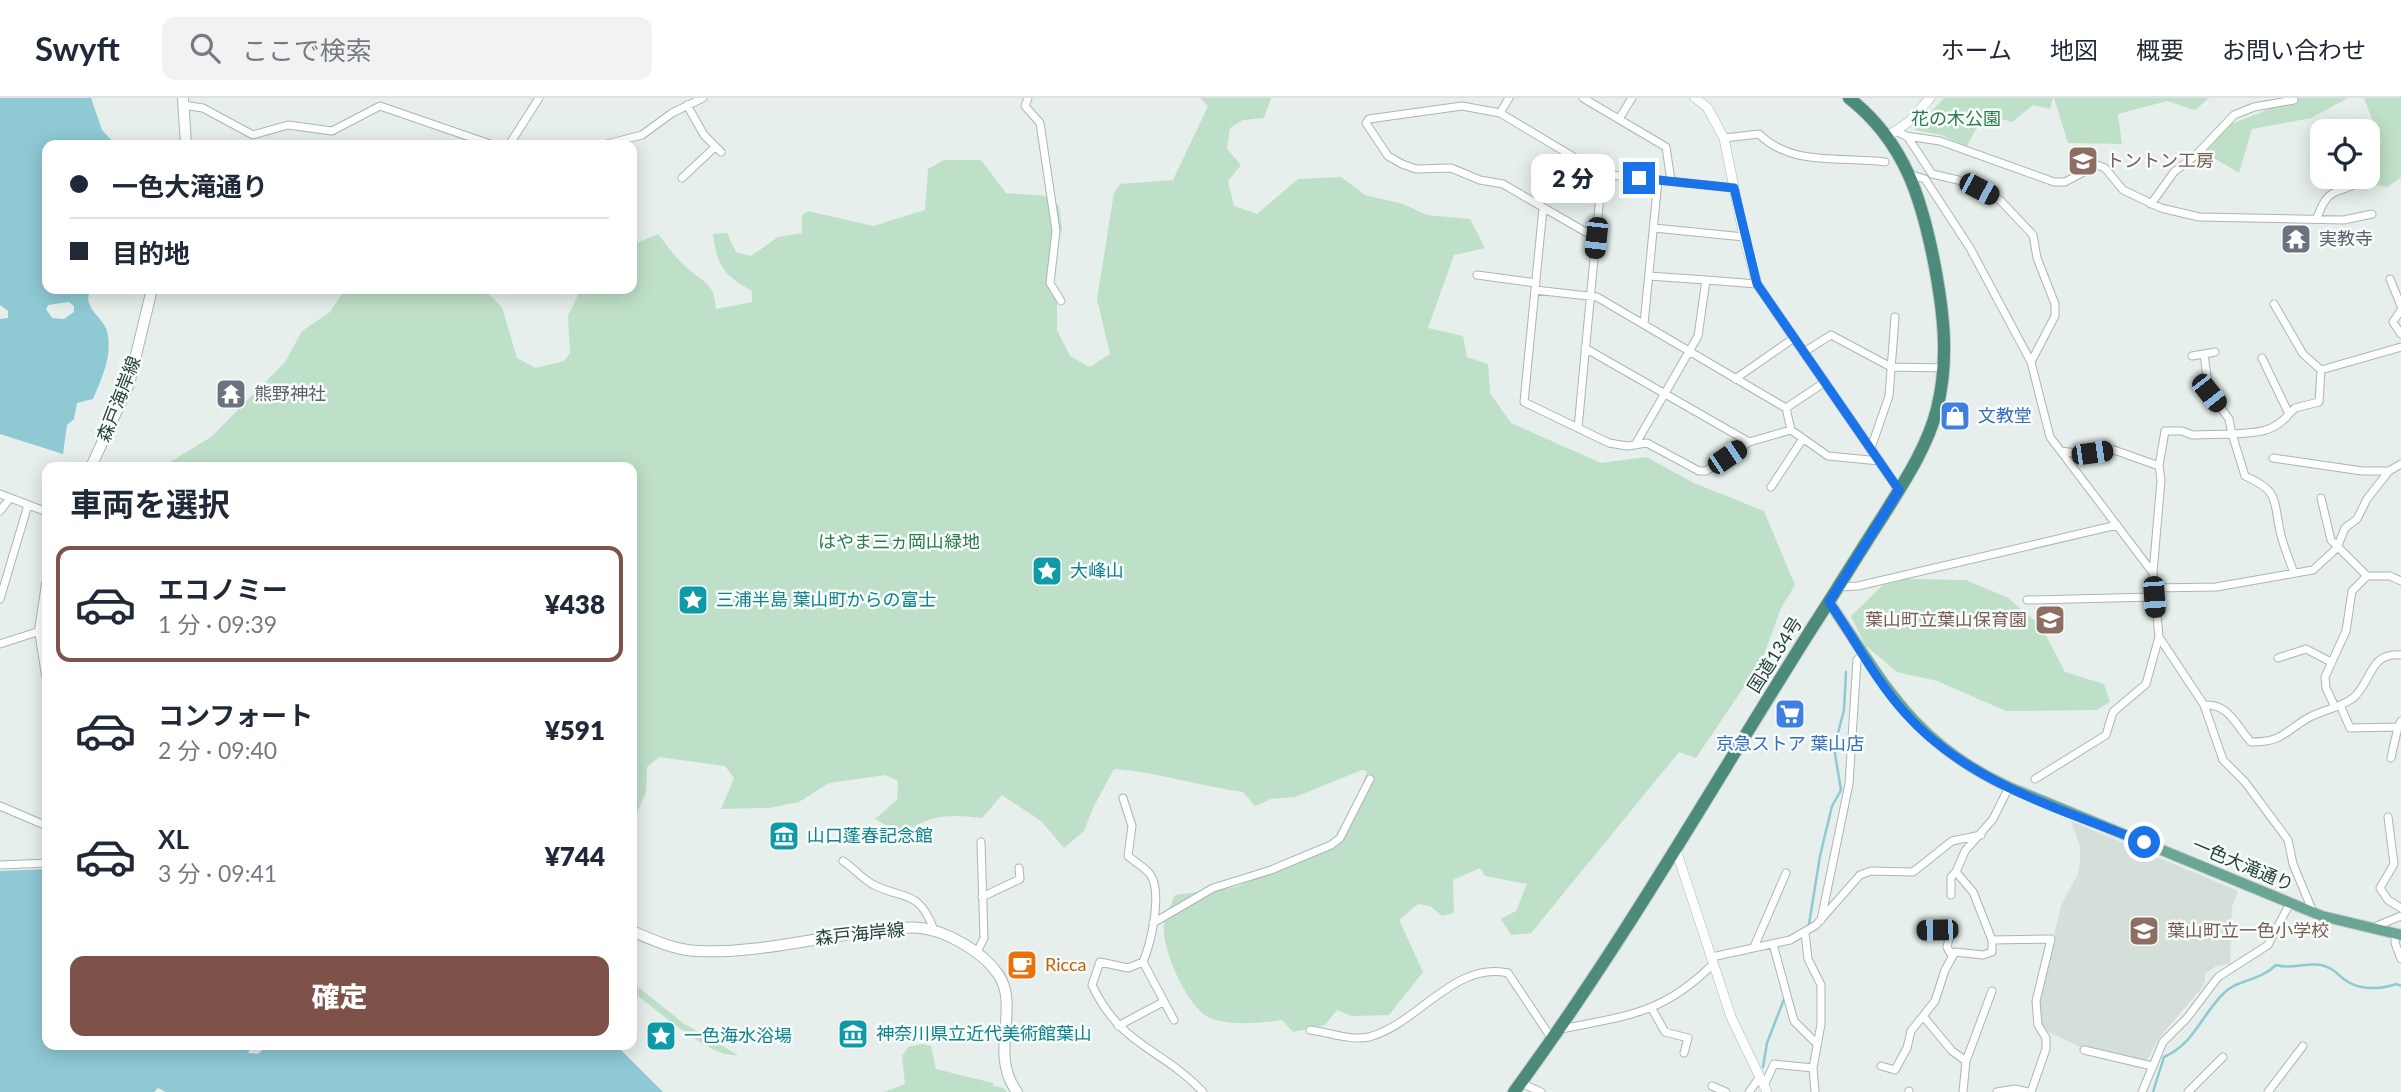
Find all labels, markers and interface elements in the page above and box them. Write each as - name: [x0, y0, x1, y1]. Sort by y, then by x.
- search box: [162, 17, 652, 80]
- text: Swyft: [35, 28, 120, 68]
- icon: search: [186, 29, 224, 67]
- text: ここで検索: [242, 34, 372, 66]
- text: ホーム: [1941, 35, 2012, 64]
- text: 地図: [2050, 35, 2098, 64]
- text: 概要: [2136, 35, 2184, 64]
- text: お問い合わせ: [2222, 35, 2366, 64]
- park label: 花の木公園: [1911, 107, 2001, 129]
- map controls: [2310, 119, 2380, 189]
- button: locate: [2310, 119, 2380, 189]
- school or university icon: トントン工房: [2066, 144, 2100, 178]
- place label: トントン工房: [2106, 149, 2214, 171]
- callout: 2 分: [1530, 154, 1614, 202]
- route end: [1623, 162, 1655, 194]
- text: 2 分: [1552, 164, 1594, 192]
- text: 一色大滝通り: [112, 170, 268, 202]
- car: [1956, 170, 2003, 208]
- car: [1584, 216, 1609, 260]
- temple icon: 実教寺: [2279, 222, 2313, 256]
- place label: 実教寺: [2319, 227, 2373, 249]
- text: 目的地: [112, 237, 190, 269]
- street label: 森戸海岸線: [92, 353, 144, 445]
- car: [2188, 370, 2231, 416]
- temple icon: 熊野神社: [214, 377, 248, 411]
- place label: 熊野神社: [254, 382, 326, 404]
- shop icon: 文教堂: [1938, 399, 1972, 433]
- place label: 文教堂: [1978, 404, 2032, 426]
- car: [1704, 437, 1751, 477]
- car: [2070, 440, 2115, 466]
- text: 車両を選択: [70, 484, 230, 523]
- park label: はやま三ヵ岡山緑地: [818, 530, 980, 552]
- place icon: 大峰山: [1030, 554, 1064, 588]
- place label: 大峰山: [1070, 559, 1124, 581]
- icon: car: [74, 573, 137, 636]
- text: エコノミー: [158, 573, 288, 605]
- car: [2143, 575, 2166, 619]
- place icon: 三浦半島 葉山町からの富士: [676, 583, 710, 617]
- text: ¥438: [545, 588, 605, 620]
- place label: 三浦半島 葉山町からの富士: [716, 588, 937, 610]
- school or university icon: 葉山町立葉山保育園: [2033, 603, 2067, 637]
- place label: 葉山町立葉山保育園: [1865, 608, 2027, 630]
- text: 1 分 · 09:39: [158, 610, 277, 638]
- street label: 国道134号: [1742, 612, 1806, 696]
- supermarket icon: 京急ストア 葉山店: [1773, 697, 1807, 731]
- icon: car: [74, 699, 137, 762]
- text: コンフォート: [158, 699, 313, 731]
- text: ¥591: [545, 714, 605, 746]
- place label: 京急ストア 葉山店: [1716, 732, 1864, 754]
- text: 2 分 · 09:40: [158, 736, 277, 764]
- museum icon: 山口蓬春記念館: [767, 819, 801, 853]
- text: XL: [158, 823, 189, 855]
- place label: 山口蓬春記念館: [807, 824, 933, 846]
- icon: car: [74, 825, 137, 888]
- route start: [2128, 826, 2160, 858]
- street label: 一色大滝通り: [2189, 833, 2297, 895]
- text: ¥744: [545, 840, 605, 872]
- text: 3 分 · 09:41: [158, 859, 277, 887]
- school or university icon: 葉山町立一色小学校: [2127, 914, 2161, 948]
- street label: 森戸海岸線: [814, 917, 906, 949]
- car: [1916, 919, 1959, 941]
- place label: 葉山町立一色小学校: [2167, 919, 2329, 941]
- cafe icon: Ricca: [1005, 948, 1039, 982]
- place label: Ricca: [1045, 953, 1086, 975]
- button: 確定: [70, 956, 609, 1036]
- museum icon: 神奈川県立近代美術館葉山: [836, 1017, 870, 1051]
- place icon: 一色海水浴場: [644, 1019, 678, 1053]
- place label: 神奈川県立近代美術館葉山: [876, 1022, 1092, 1044]
- place label: 一色海水浴場: [684, 1024, 792, 1046]

